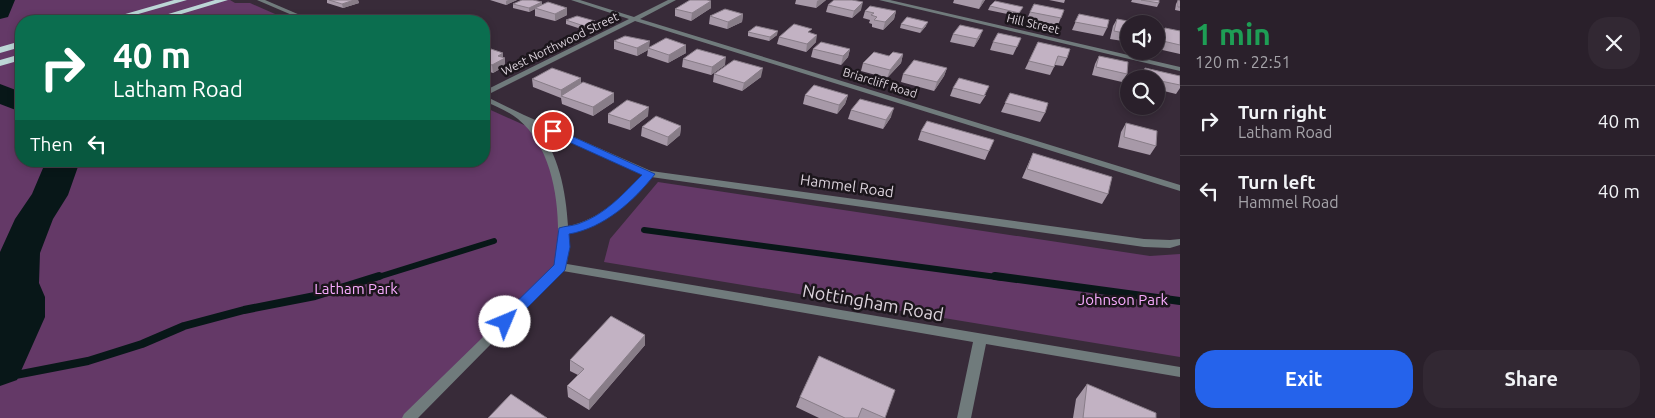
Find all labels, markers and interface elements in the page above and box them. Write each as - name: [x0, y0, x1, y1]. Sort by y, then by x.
- street label: West Northwood Street: [499, 9, 621, 78]
- street label: Hill Street: [1005, 11, 1061, 36]
- map controls: [1120, 15, 1165, 115]
- button: sound: [1120, 15, 1165, 60]
- text: 1 min: [1195, 17, 1271, 51]
- button: close: [1588, 17, 1640, 69]
- icon: right: [30, 35, 95, 100]
- text: 40 m: [113, 35, 191, 75]
- text: 120 m · 22:51: [1195, 53, 1291, 71]
- street label: Briarcliff Road: [841, 65, 919, 100]
- button: search: [1120, 70, 1165, 115]
- text: Latham Road: [113, 76, 243, 101]
- text: Turn right: [1238, 101, 1326, 123]
- icon: right: [1195, 107, 1223, 135]
- pin: [532, 110, 574, 152]
- text: 40 m: [1598, 110, 1640, 132]
- icon: arrive: [539, 117, 567, 145]
- text: Latham Road: [1238, 123, 1332, 141]
- icon: left: [83, 130, 111, 158]
- text: Then: [30, 133, 73, 155]
- street label: Hammel Road: [799, 171, 895, 200]
- text: Turn left: [1238, 171, 1316, 193]
- icon: left: [1195, 177, 1223, 205]
- text: 40 m: [1598, 180, 1640, 202]
- text: Hammel Road: [1238, 193, 1339, 211]
- park label: Latham Park: [314, 280, 398, 297]
- street label: Nottingham Road: [801, 280, 945, 324]
- park label: Johnson Park: [1078, 291, 1169, 308]
- position arrow: [478, 295, 530, 347]
- button: Exit: [1195, 350, 1413, 408]
- button: Share: [1423, 350, 1640, 408]

